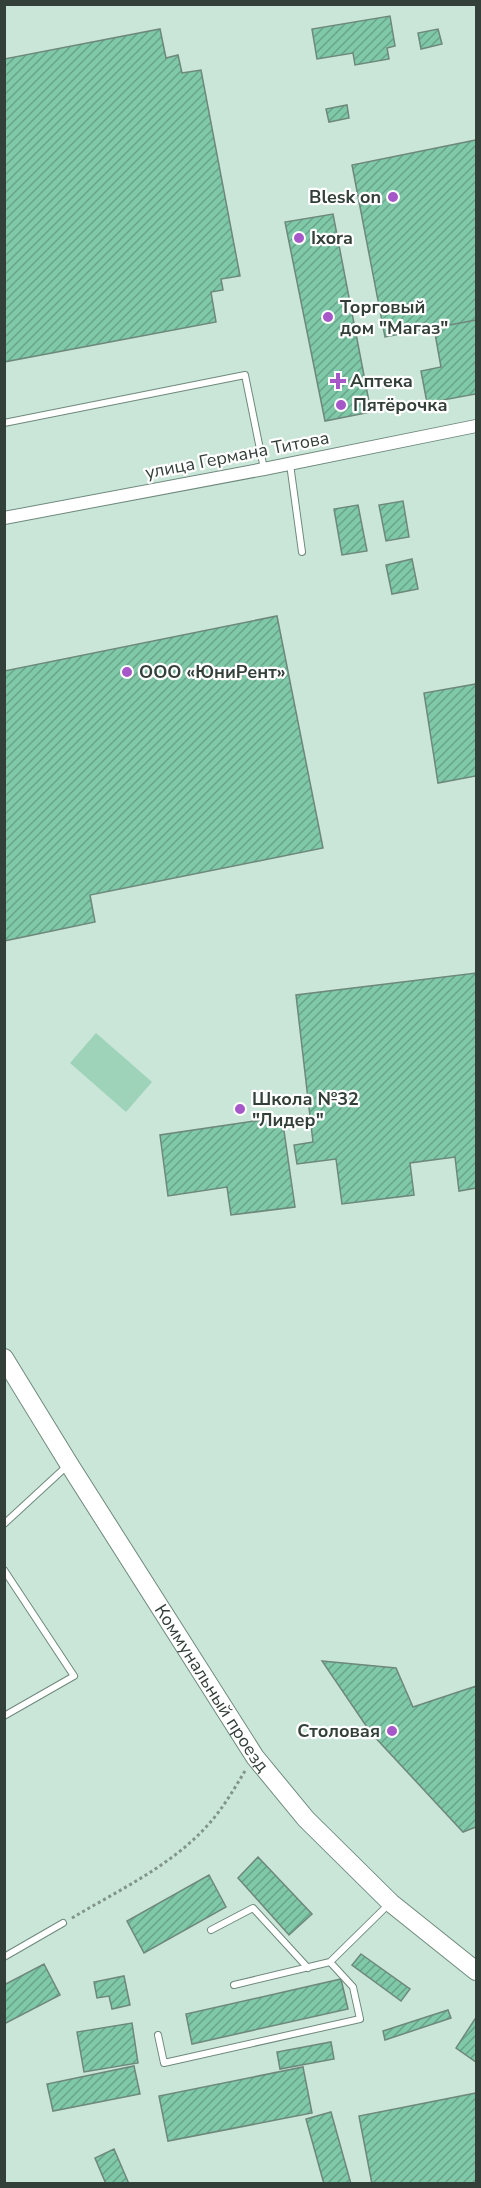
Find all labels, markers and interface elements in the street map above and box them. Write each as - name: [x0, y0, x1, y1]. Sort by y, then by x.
- place label: Blesk on: [309, 185, 381, 209]
- marker: Blesk on: [386, 190, 400, 204]
- place label: Ixora: [311, 226, 353, 250]
- marker: Ixora: [292, 231, 306, 245]
- place label: Торговый дом "Магаз": [340, 295, 448, 340]
- marker: Торговый дом "Магаз": [321, 310, 335, 324]
- place label: Аптека: [350, 369, 413, 393]
- marker: Аптека: [331, 374, 345, 388]
- place label: Пятёрочка: [353, 393, 448, 417]
- marker: Пятёрочка: [334, 398, 348, 412]
- street label: улица Германа Титова: [143, 425, 331, 485]
- place label: ООО «ЮниРент»: [139, 660, 286, 684]
- marker: ООО «ЮниРент»: [120, 665, 134, 679]
- place label: Школа №32 "Лидер": [252, 1087, 359, 1132]
- marker: Школа №32 "Лидер": [233, 1102, 247, 1116]
- street label: Коммунальный проезд: [149, 1600, 275, 1777]
- place label: Столовая: [297, 1719, 380, 1743]
- marker: Столовая: [385, 1724, 399, 1738]

